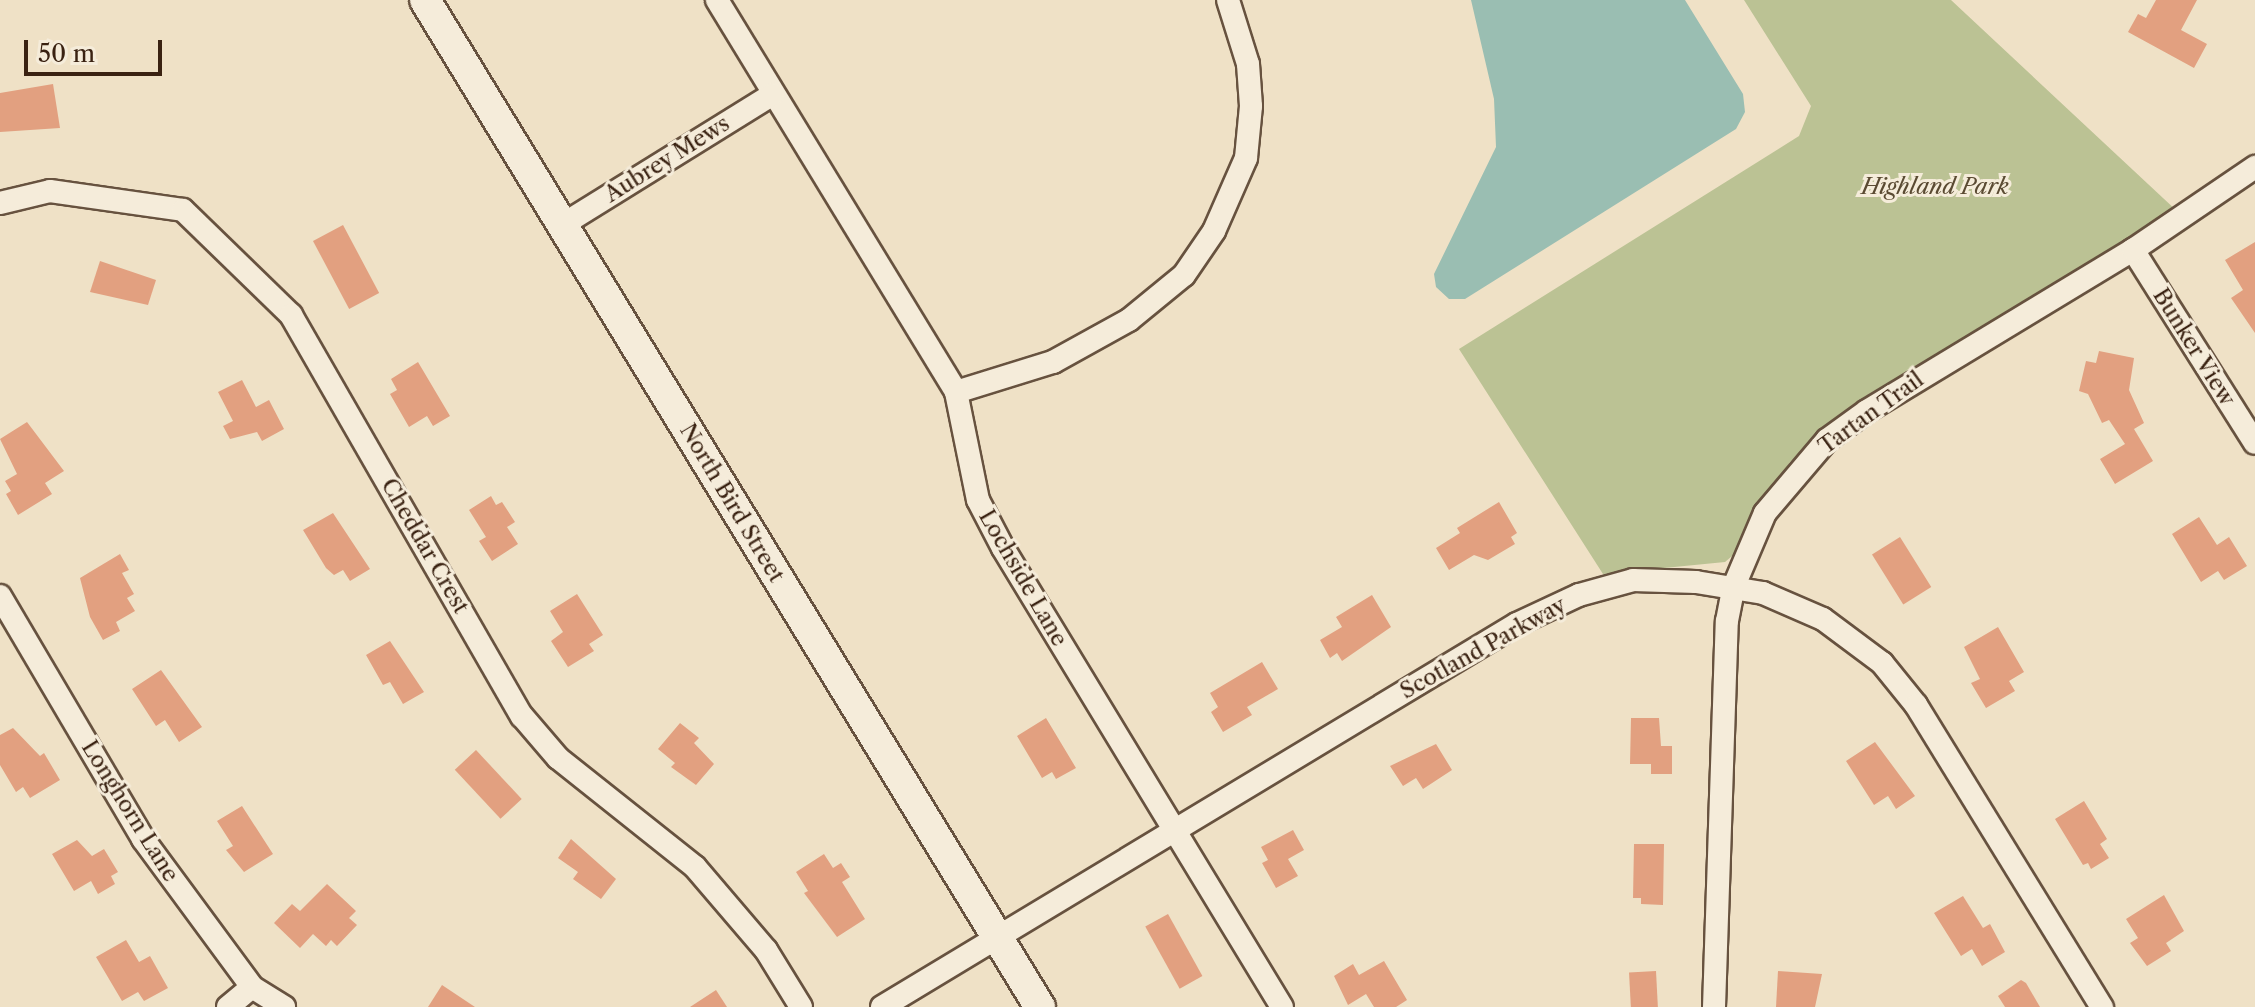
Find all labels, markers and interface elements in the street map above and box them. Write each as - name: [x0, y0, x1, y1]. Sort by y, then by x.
- scale bar: [28, 24, 166, 74]
- text: 50 m: [38, 39, 95, 68]
- street label: Aubrey Mews: [599, 110, 735, 208]
- park label: Highland Park: [1861, 174, 2009, 200]
- street label: Bunker View: [2147, 283, 2241, 411]
- street label: Tartan Trail: [1813, 366, 1929, 460]
- street label: North Bird Street: [674, 419, 790, 587]
- street label: Cheddar Crest: [376, 474, 474, 618]
- street label: Lochside Lane: [973, 505, 1073, 651]
- street label: Scotland Parkway: [1396, 592, 1570, 704]
- street label: Longhorn Lane: [76, 736, 184, 886]

